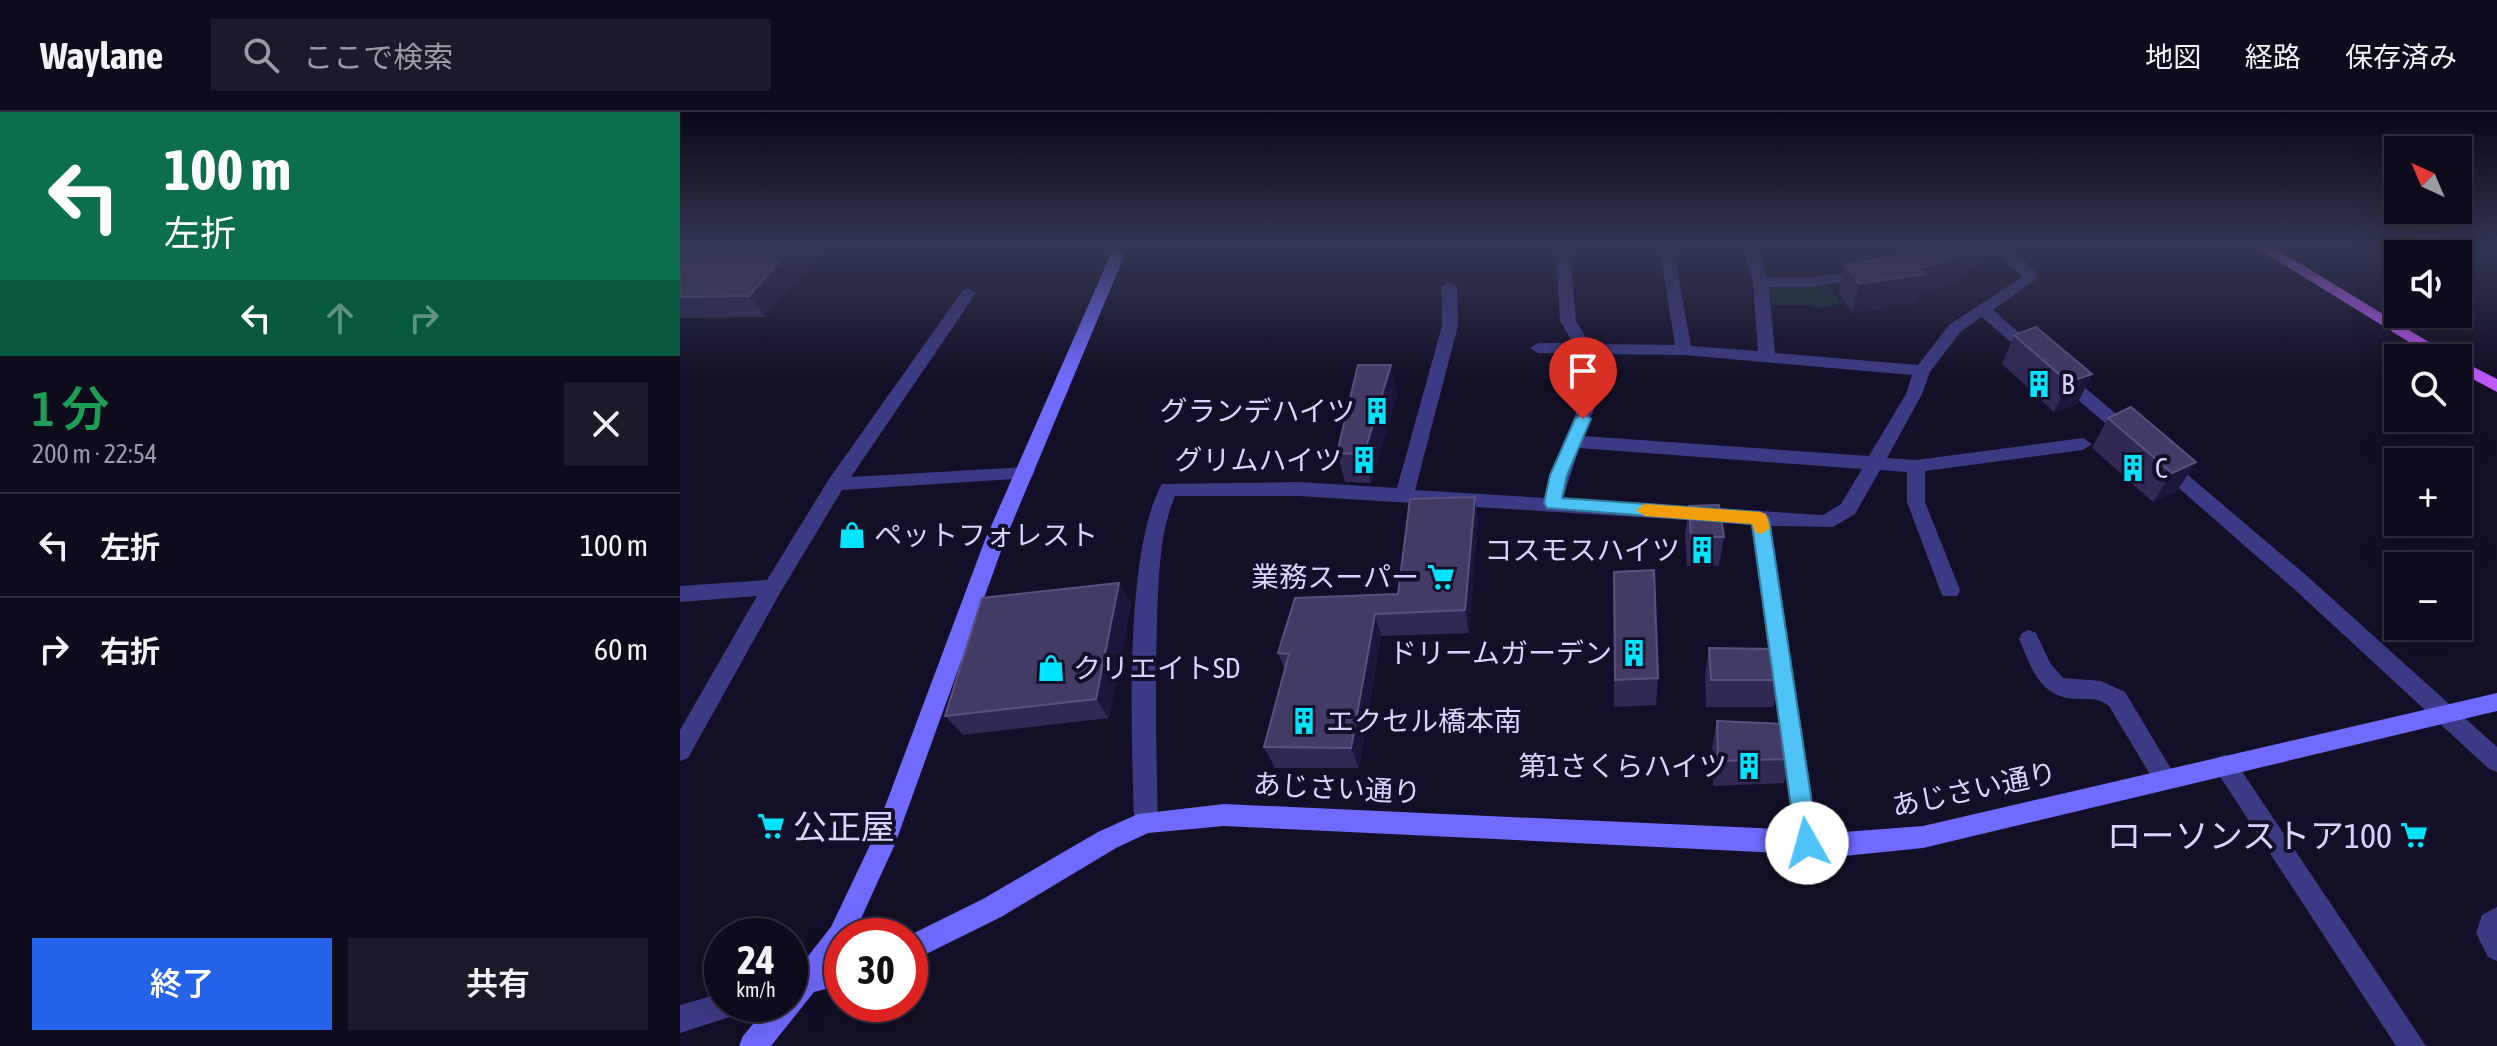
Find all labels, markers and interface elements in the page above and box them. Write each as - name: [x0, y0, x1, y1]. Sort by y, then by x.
- search box: [211, 19, 771, 91]
- icon: search: [239, 33, 283, 77]
- text: Waylane: [40, 34, 163, 77]
- text: ここで検索: [303, 40, 453, 74]
- text: 地図: [2145, 41, 2201, 73]
- text: 経路: [2245, 41, 2301, 73]
- text: 保存済み: [2345, 41, 2457, 73]
- north arrow: [2384, 136, 2472, 224]
- map controls: [2384, 136, 2472, 640]
- text: 100 m: [164, 138, 291, 202]
- icon: left: [32, 144, 136, 248]
- text: 左折: [164, 212, 236, 254]
- button: sound: [2384, 240, 2472, 328]
- icon: left: [234, 296, 278, 340]
- icon: ahead: [318, 296, 362, 340]
- icon: right: [402, 296, 446, 340]
- pin: [1549, 337, 1617, 419]
- button: search: [2384, 344, 2472, 432]
- icon: arrive: [1561, 349, 1605, 393]
- place label: B: [2061, 368, 2074, 400]
- building icon: B: [2024, 369, 2054, 399]
- text: 1 分: [32, 381, 109, 436]
- button: close: [564, 382, 648, 466]
- place label: グランデハイツ: [1160, 395, 1355, 427]
- building icon: グランデハイツ: [1362, 396, 1392, 426]
- text: 200 m · 22:54: [32, 439, 157, 469]
- place label: グリムハイツ: [1175, 444, 1342, 476]
- building icon: グリムハイツ: [1349, 445, 1379, 475]
- button: +: [2384, 448, 2472, 536]
- place label: C: [2155, 452, 2168, 484]
- building icon: C: [2118, 453, 2148, 483]
- place label: ペットフォレスト: [874, 519, 1098, 551]
- shop icon: ペットフォレスト: [837, 520, 867, 550]
- icon: left: [32, 523, 76, 567]
- text: 100 m: [580, 528, 648, 562]
- text: 左折: [100, 530, 160, 564]
- place label: コスモスハイツ: [1485, 534, 1680, 566]
- building icon: コスモスハイツ: [1687, 535, 1717, 565]
- button: −: [2384, 552, 2472, 640]
- place label: 業務スーパー: [1251, 561, 1419, 593]
- supermarket icon: 業務スーパー: [1426, 562, 1456, 592]
- icon: right: [32, 627, 76, 671]
- text: 60 m: [594, 632, 648, 666]
- text: 右折: [100, 634, 160, 668]
- place label: ドリームガーデン: [1389, 637, 1612, 669]
- building icon: ドリームガーデン: [1619, 638, 1649, 668]
- place label: クリエイトSD: [1073, 652, 1240, 684]
- shop icon: クリエイトSD: [1036, 653, 1066, 683]
- place label: エクセル橋本南: [1326, 705, 1522, 737]
- building icon: エクセル橋本南: [1289, 706, 1319, 736]
- place label: 第1さくらハイツ: [1518, 750, 1727, 782]
- building icon: 第1さくらハイツ: [1734, 751, 1764, 781]
- street label: あじさい通り: [1889, 756, 2059, 822]
- street label: あじさい通り: [1252, 768, 1422, 808]
- position arrow: [1765, 801, 1849, 885]
- place label: 公正屋: [793, 807, 895, 846]
- supermarket icon: 公正屋: [756, 811, 786, 841]
- place label: ローソンストア100: [2107, 816, 2392, 855]
- supermarket icon: ローソンストア100: [2399, 820, 2429, 850]
- speed limit sign: 30: [824, 918, 928, 1022]
- text: 24: [737, 937, 775, 982]
- button: 終了: [32, 938, 332, 1030]
- button: 共有: [348, 938, 648, 1030]
- text: km/h: [736, 978, 776, 1001]

